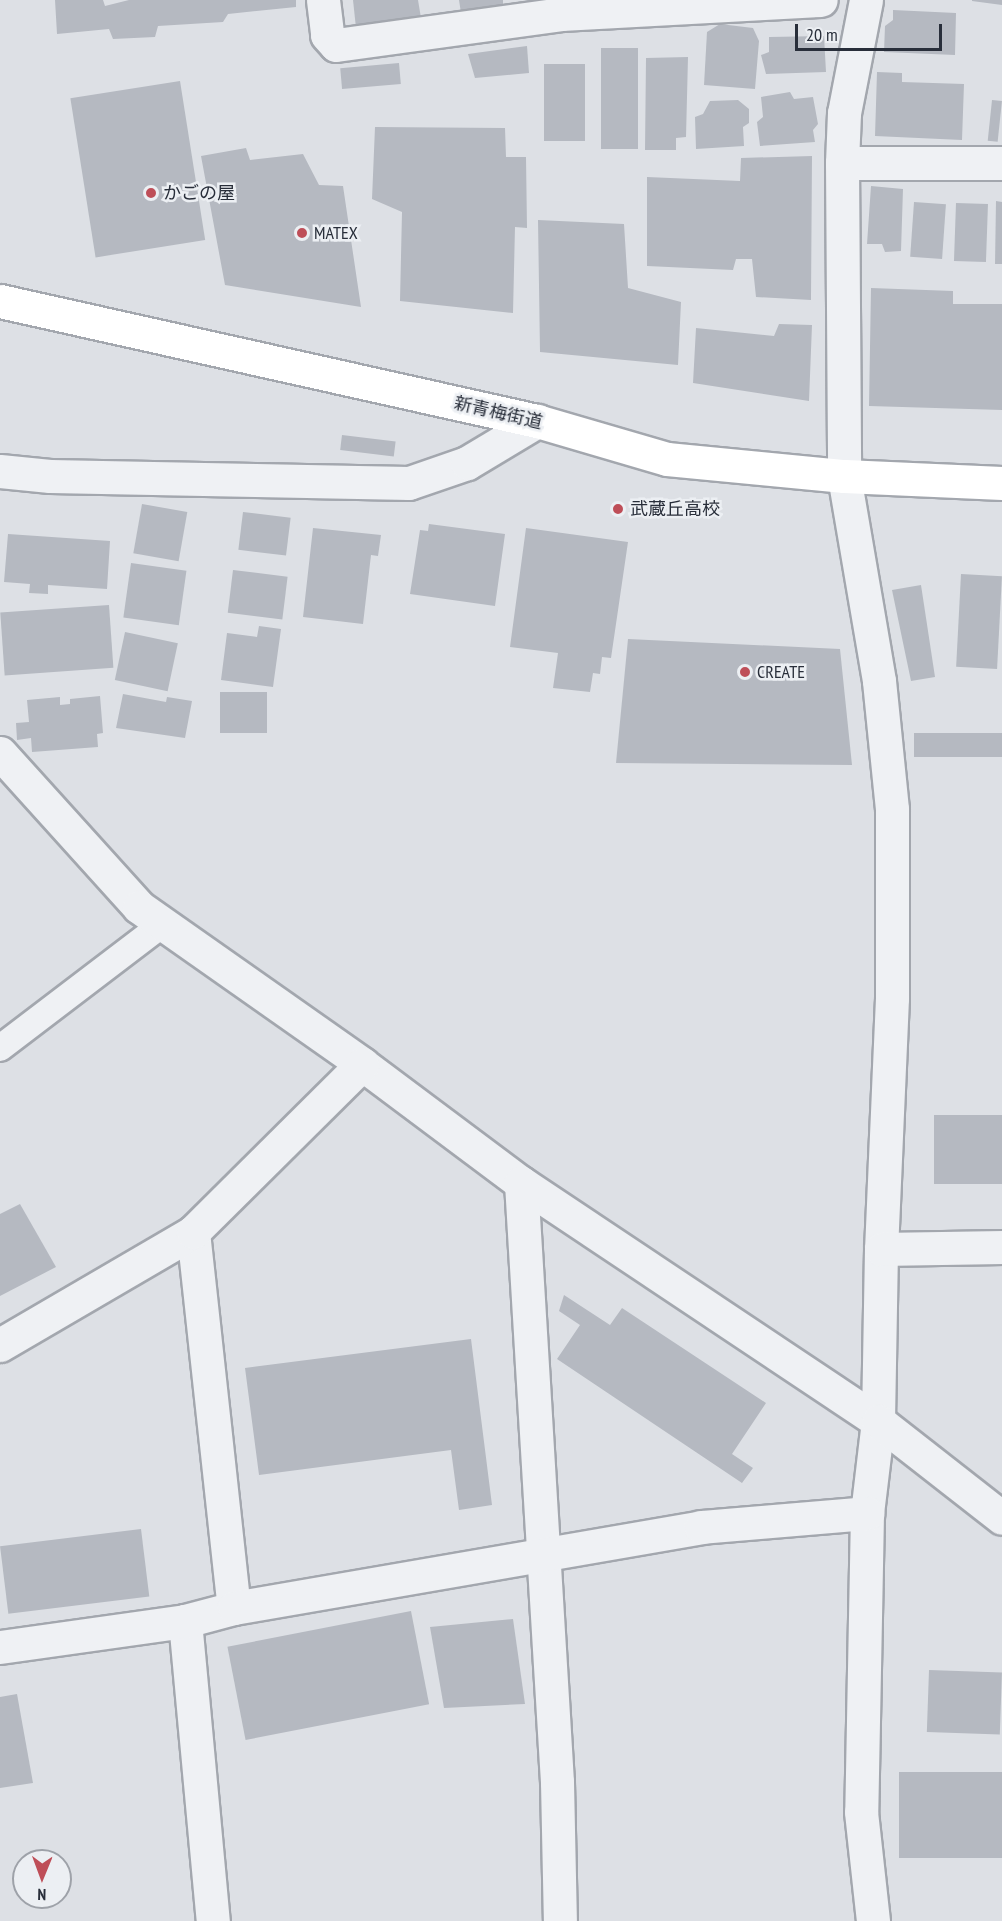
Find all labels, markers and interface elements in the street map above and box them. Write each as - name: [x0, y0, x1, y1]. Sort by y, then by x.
- scale bar: [798, 12, 945, 50]
- text: 20 m: [806, 23, 838, 46]
- place label: かごの屋: [163, 182, 235, 204]
- marker: かごの屋: [144, 186, 158, 200]
- place label: MATEX: [314, 222, 358, 244]
- marker: MATEX: [295, 226, 309, 240]
- street label: 新青梅街道: [452, 392, 544, 434]
- place label: 武蔵丘高校: [630, 498, 720, 520]
- marker: 武蔵丘高校: [611, 502, 625, 516]
- place label: CREATE: [757, 661, 805, 683]
- marker: CREATE: [738, 665, 752, 679]
- north arrow: [12, 1849, 72, 1909]
- text: N: [37, 1885, 46, 1905]

